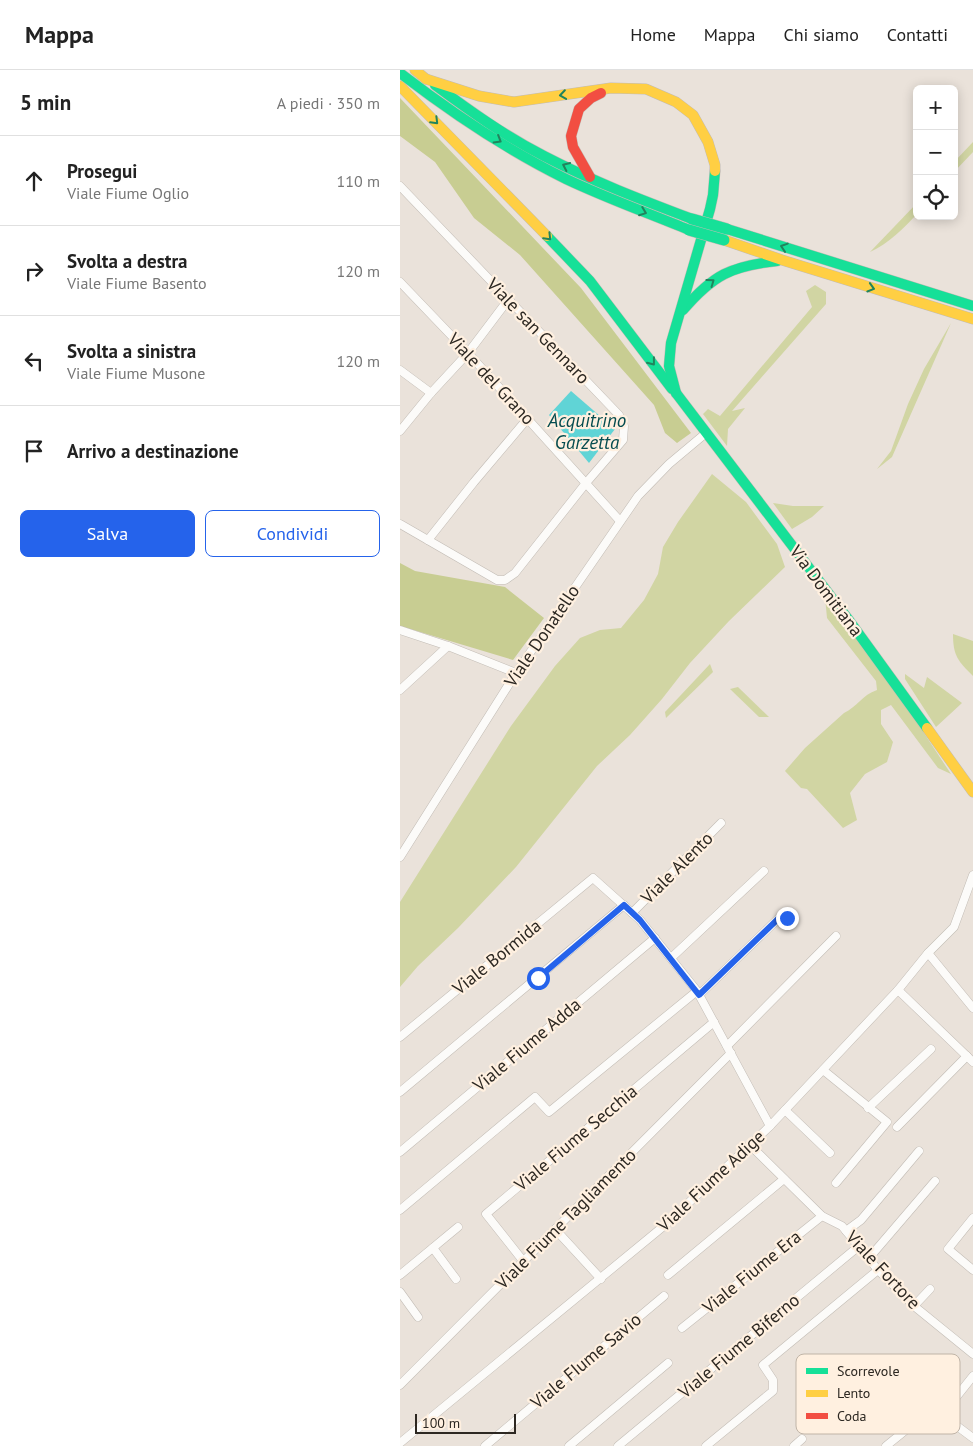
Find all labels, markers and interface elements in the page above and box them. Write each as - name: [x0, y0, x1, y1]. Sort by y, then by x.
- text: Mappa: [25, 19, 94, 50]
- text: Home: [630, 23, 676, 46]
- text: Mappa: [704, 23, 755, 46]
- text: Chi siamo: [783, 23, 859, 46]
- text: Contatti: [887, 23, 948, 46]
- map controls: [913, 85, 958, 220]
- button: +: [913, 85, 958, 130]
- text: 5 min: [20, 89, 71, 116]
- one-way arrow: [558, 90, 567, 100]
- text: A piedi · 350 m: [277, 93, 380, 113]
- one-way arrow: [429, 115, 438, 124]
- button: −: [913, 130, 958, 175]
- one-way arrow: [492, 134, 501, 144]
- text: Prosegui: [67, 159, 137, 183]
- one-way arrow: [563, 163, 572, 173]
- icon: ahead: [20, 167, 48, 195]
- text: 110 m: [337, 171, 380, 191]
- button: locate: [913, 175, 958, 220]
- text: Viale Fiume Oglio: [67, 183, 189, 203]
- one-way arrow: [639, 206, 647, 216]
- one-way arrow: [542, 232, 551, 241]
- one-way arrow: [780, 242, 789, 252]
- text: Svolta a destra: [67, 249, 188, 273]
- icon: right: [20, 257, 48, 285]
- text: 120 m: [337, 261, 380, 281]
- street label: Viale san Gennaro: [481, 272, 595, 389]
- text: Viale Fiume Basento: [67, 273, 207, 293]
- one-way arrow: [705, 279, 715, 288]
- one-way arrow: [866, 282, 874, 292]
- street label: Viale del Grano: [442, 327, 540, 430]
- text: Svolta a sinistra: [67, 339, 196, 363]
- icon: left: [20, 347, 48, 375]
- text: 120 m: [337, 351, 380, 371]
- one-way arrow: [646, 356, 654, 365]
- text: Viale Fiume Musone: [67, 363, 205, 383]
- water label: Acquitrino Garzetta: [547, 408, 626, 454]
- icon: arrive: [20, 437, 48, 465]
- text: Arrivo a destinazione: [67, 439, 239, 463]
- button: Salva: [20, 510, 195, 557]
- button: Condividi: [205, 510, 380, 557]
- street label: Via Domitiana: [784, 540, 868, 641]
- street label: Viale Donatello: [498, 580, 584, 692]
- street label: Viale Alento: [635, 827, 718, 909]
- route end: [776, 907, 799, 930]
- street label: Viale Bormida: [447, 914, 546, 1000]
- route start: [527, 967, 550, 990]
- street label: Viale Fiume Adda: [467, 993, 585, 1097]
- street label: Viale Fiume Secchia: [509, 1079, 642, 1196]
- street label: Viale Fiume Adige: [651, 1125, 769, 1237]
- street label: Viale Fiume Tagliamento: [490, 1143, 641, 1295]
- street label: Viale Fiume Era: [697, 1225, 806, 1319]
- street label: Viale Fortore: [840, 1225, 926, 1314]
- street label: Viale Fiume Biferno: [673, 1288, 804, 1404]
- street label: Viale FIume Savio: [525, 1308, 646, 1414]
- legend: [796, 1354, 960, 1434]
- text: Scorrevole: [837, 1362, 900, 1380]
- text: Lento: [837, 1384, 870, 1402]
- text: Coda: [837, 1407, 867, 1425]
- scale bar: [415, 1411, 516, 1434]
- text: 100 m: [422, 1414, 460, 1432]

